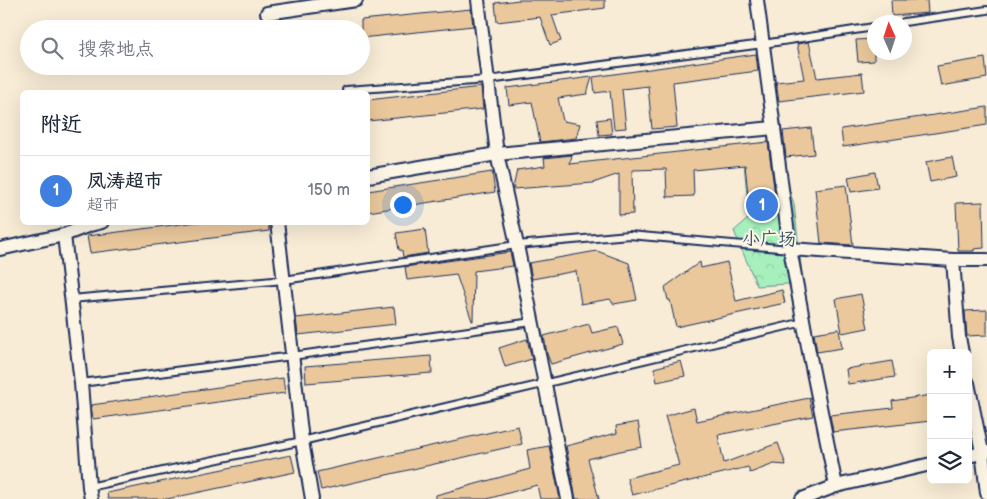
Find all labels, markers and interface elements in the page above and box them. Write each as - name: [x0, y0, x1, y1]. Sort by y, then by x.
- north arrow: [867, 15, 912, 60]
- search box: [20, 20, 370, 75]
- icon: search: [38, 34, 66, 62]
- text: 搜索地点: [78, 38, 154, 61]
- text: 附近: [40, 112, 82, 137]
- text: 凤涛超市: [87, 170, 163, 193]
- text: 1: [53, 181, 59, 200]
- text: 150 m: [308, 181, 350, 200]
- pin: 1: [746, 186, 778, 224]
- your location: [390, 192, 416, 218]
- text: 超市: [87, 196, 119, 215]
- park label: 小广场: [742, 229, 796, 250]
- map controls: [927, 349, 972, 484]
- button: +: [927, 349, 972, 394]
- button: −: [927, 394, 972, 439]
- button: layers: [927, 439, 972, 484]

